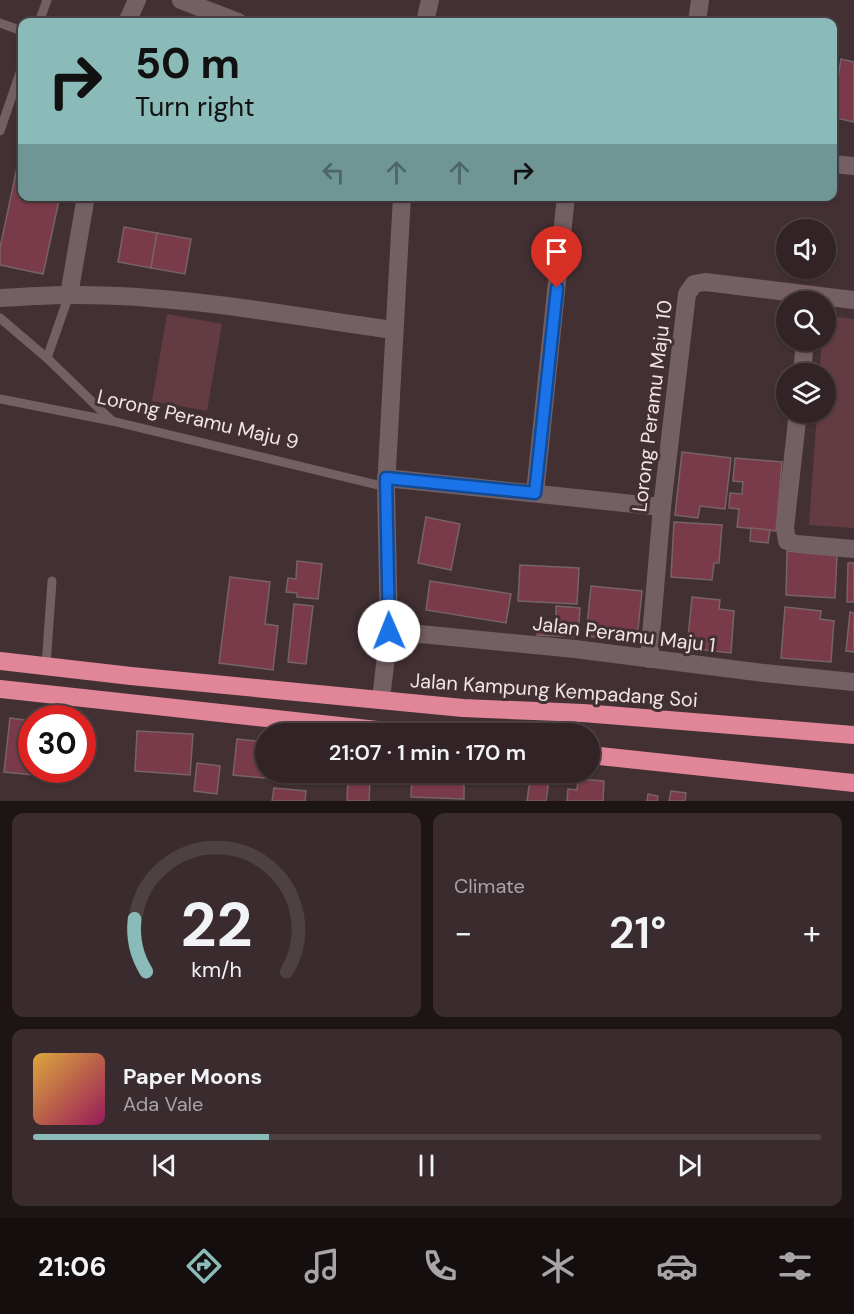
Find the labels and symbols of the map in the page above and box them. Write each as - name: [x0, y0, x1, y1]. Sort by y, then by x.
- pin: [531, 226, 582, 288]
- street label: Lorong Peramu Maju 10: [626, 299, 678, 513]
- street label: Lorong Peramu Maju 9: [95, 383, 301, 455]
- position arrow: [357, 599, 421, 663]
- street label: Jalan Peramu Maju 1: [531, 610, 717, 658]
- street label: Jalan Kampung Kempadang Soi: [409, 667, 699, 713]
- speed limit sign: 30: [18, 705, 96, 783]

